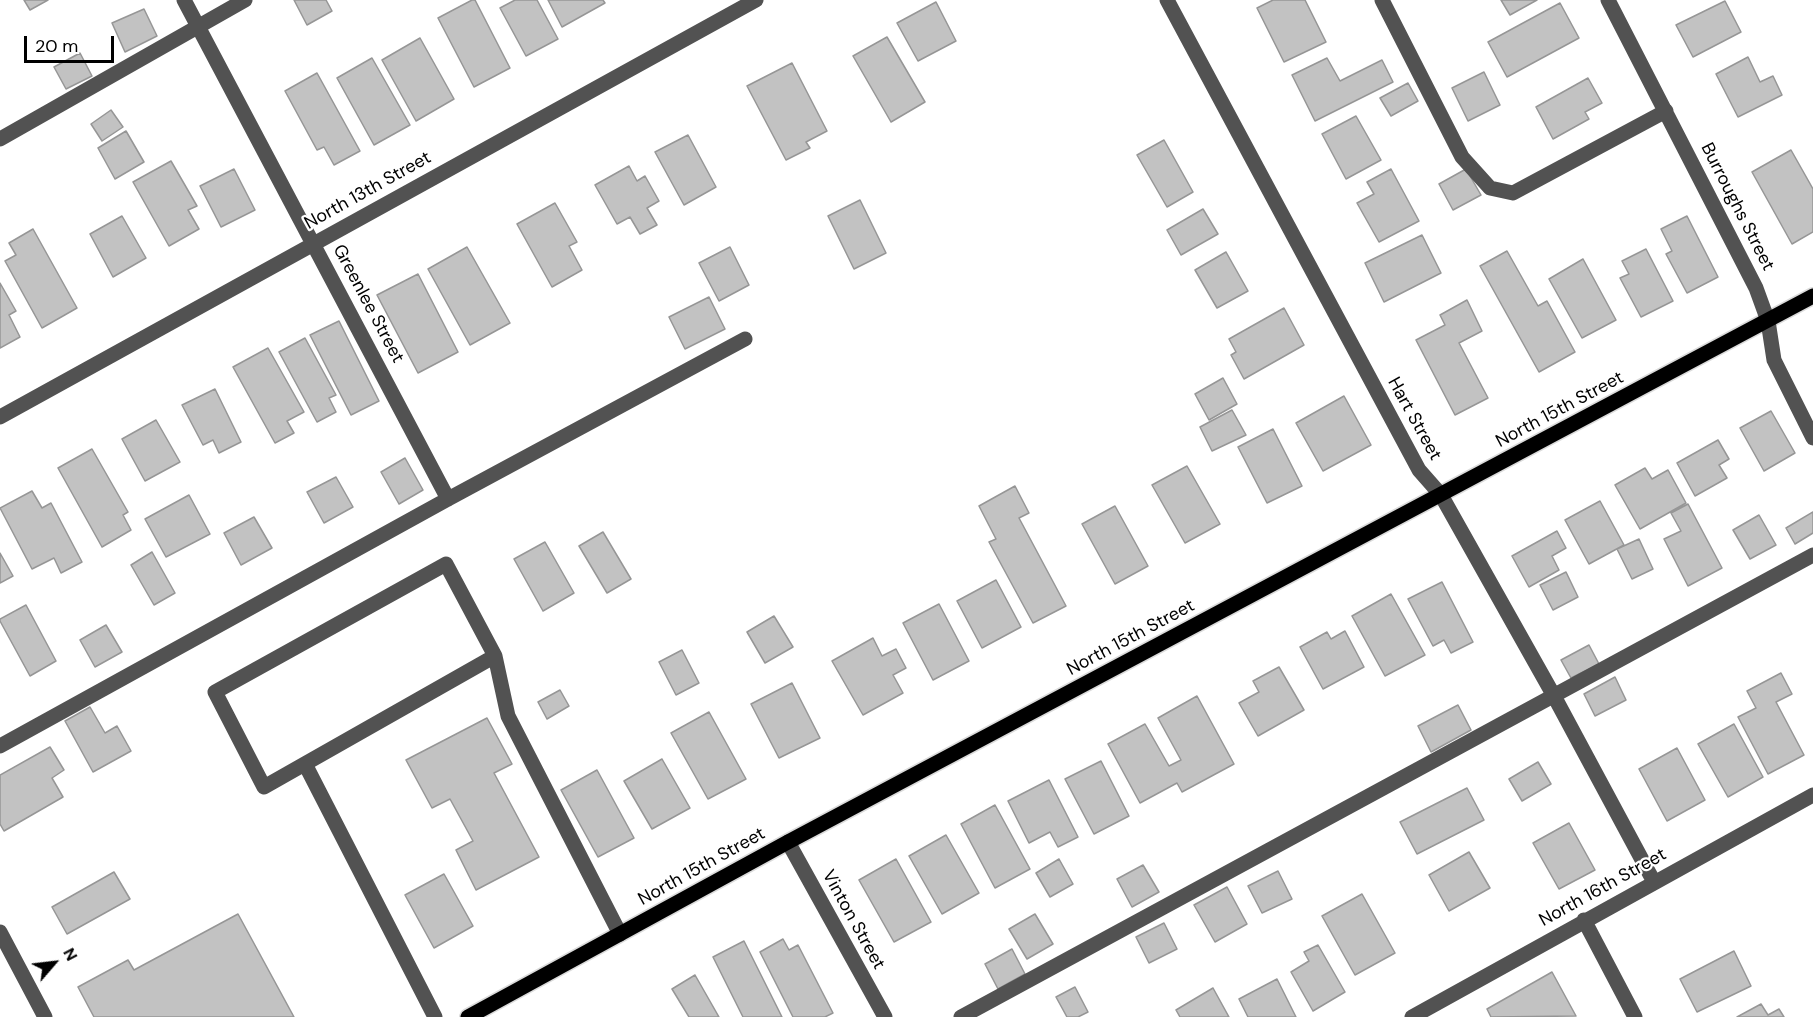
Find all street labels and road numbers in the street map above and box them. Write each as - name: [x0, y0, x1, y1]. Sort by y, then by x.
- street label: Burroughs Street: [1696, 140, 1778, 274]
- street label: North 13th Street: [301, 147, 435, 235]
- street label: Greenlee Street: [328, 241, 408, 367]
- street label: North 15th Street: [1492, 367, 1628, 453]
- street label: Hart Street: [1382, 374, 1446, 464]
- street label: North 15th Street: [1063, 595, 1199, 681]
- street label: North 15th Street: [635, 823, 769, 911]
- street label: North 16th Street: [1536, 844, 1670, 932]
- street label: Vinton Street: [817, 867, 889, 973]

